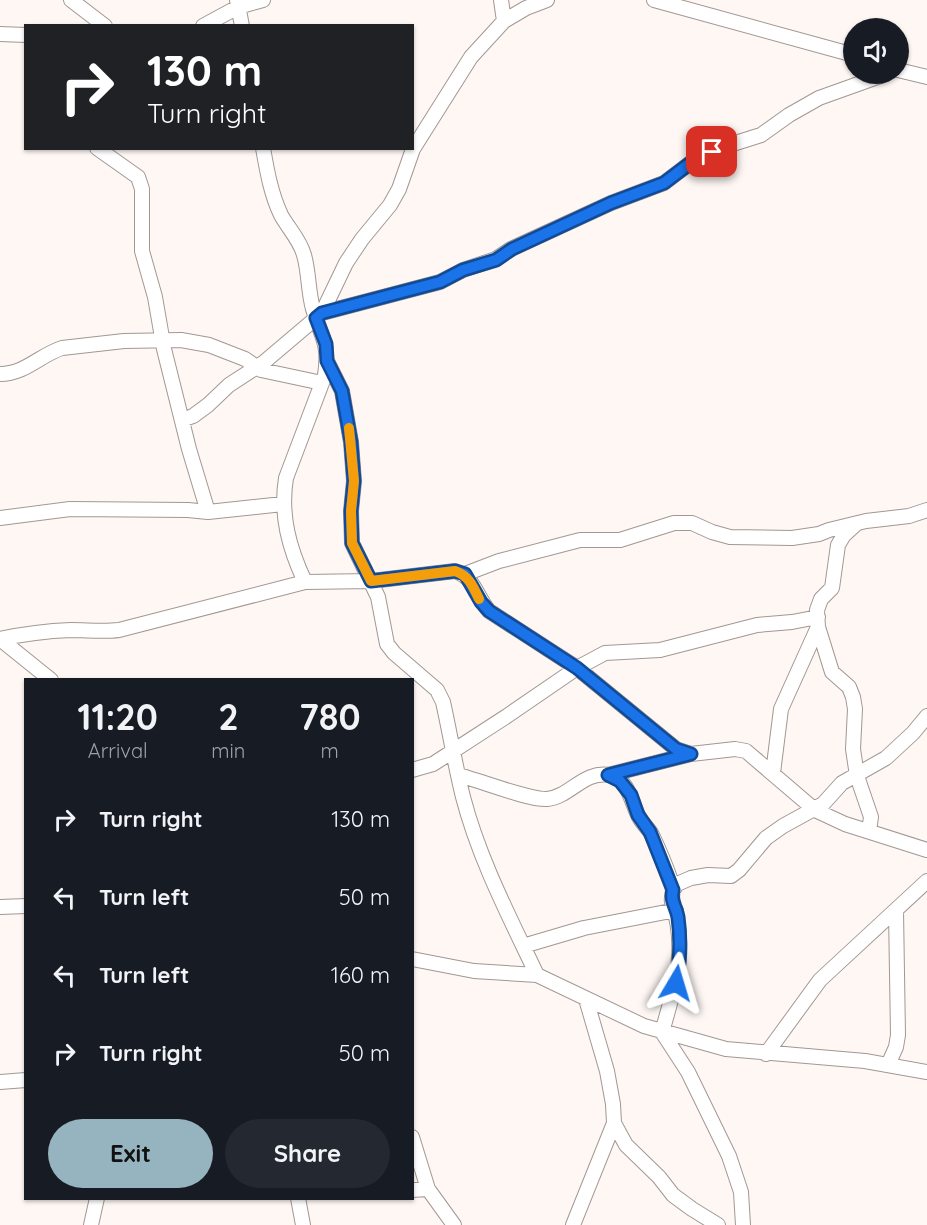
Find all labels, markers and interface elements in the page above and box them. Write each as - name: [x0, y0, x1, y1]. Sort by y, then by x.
- map controls: [843, 18, 909, 84]
- button: sound: [843, 18, 909, 84]
- text: 130 m: [147, 44, 262, 97]
- icon: right: [48, 48, 126, 126]
- text: Turn right: [147, 96, 266, 130]
- pin: [686, 126, 737, 177]
- icon: arrive: [695, 135, 728, 168]
- text: 11:20: [77, 694, 158, 739]
- text: 2: [218, 694, 239, 739]
- text: 780: [299, 694, 361, 739]
- text: Arrival: [88, 738, 148, 763]
- text: min: [211, 738, 245, 763]
- text: m: [321, 738, 339, 763]
- icon: right: [48, 803, 81, 836]
- text: Turn right: [99, 805, 203, 833]
- text: 130 m: [331, 805, 390, 833]
- icon: left: [48, 881, 81, 914]
- text: Turn left: [99, 883, 189, 911]
- text: 50 m: [339, 883, 390, 911]
- position arrow: [644, 951, 708, 1015]
- icon: left: [48, 959, 81, 992]
- text: Turn left: [99, 961, 189, 989]
- text: 160 m: [331, 961, 390, 989]
- icon: right: [48, 1037, 81, 1070]
- text: Turn right: [99, 1039, 203, 1067]
- text: 50 m: [339, 1039, 390, 1067]
- button: Exit: [48, 1119, 213, 1188]
- button: Share: [225, 1119, 390, 1188]

